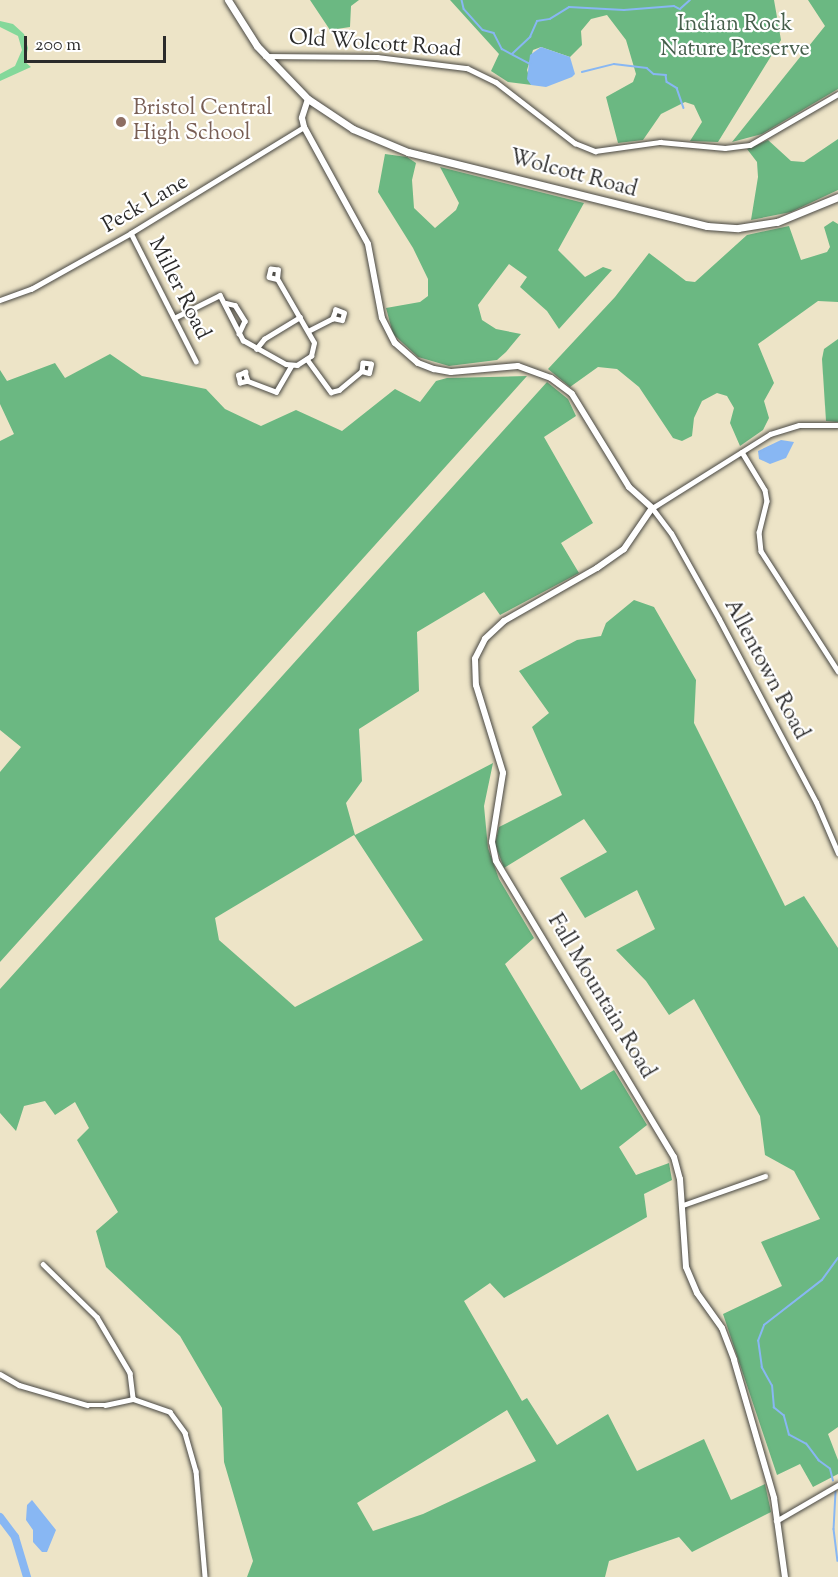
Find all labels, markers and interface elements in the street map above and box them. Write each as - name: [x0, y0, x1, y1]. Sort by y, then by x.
- park label: Indian Rock Nature Preserve: [660, 12, 810, 63]
- scale bar: [27, 24, 170, 62]
- street label: Old Wolcott Road: [288, 26, 462, 64]
- text: 200 m: [35, 33, 81, 59]
- place label: Bristol Central High School: [133, 96, 272, 148]
- marker: Bristol Central High School: [114, 115, 128, 129]
- street label: Wolcott Road: [506, 145, 640, 205]
- street label: Peck Lane: [98, 170, 194, 240]
- street label: Miller Road: [141, 233, 215, 345]
- street label: Allentown Road: [717, 595, 813, 745]
- street label: Fall Mountain Road: [540, 910, 660, 1084]

